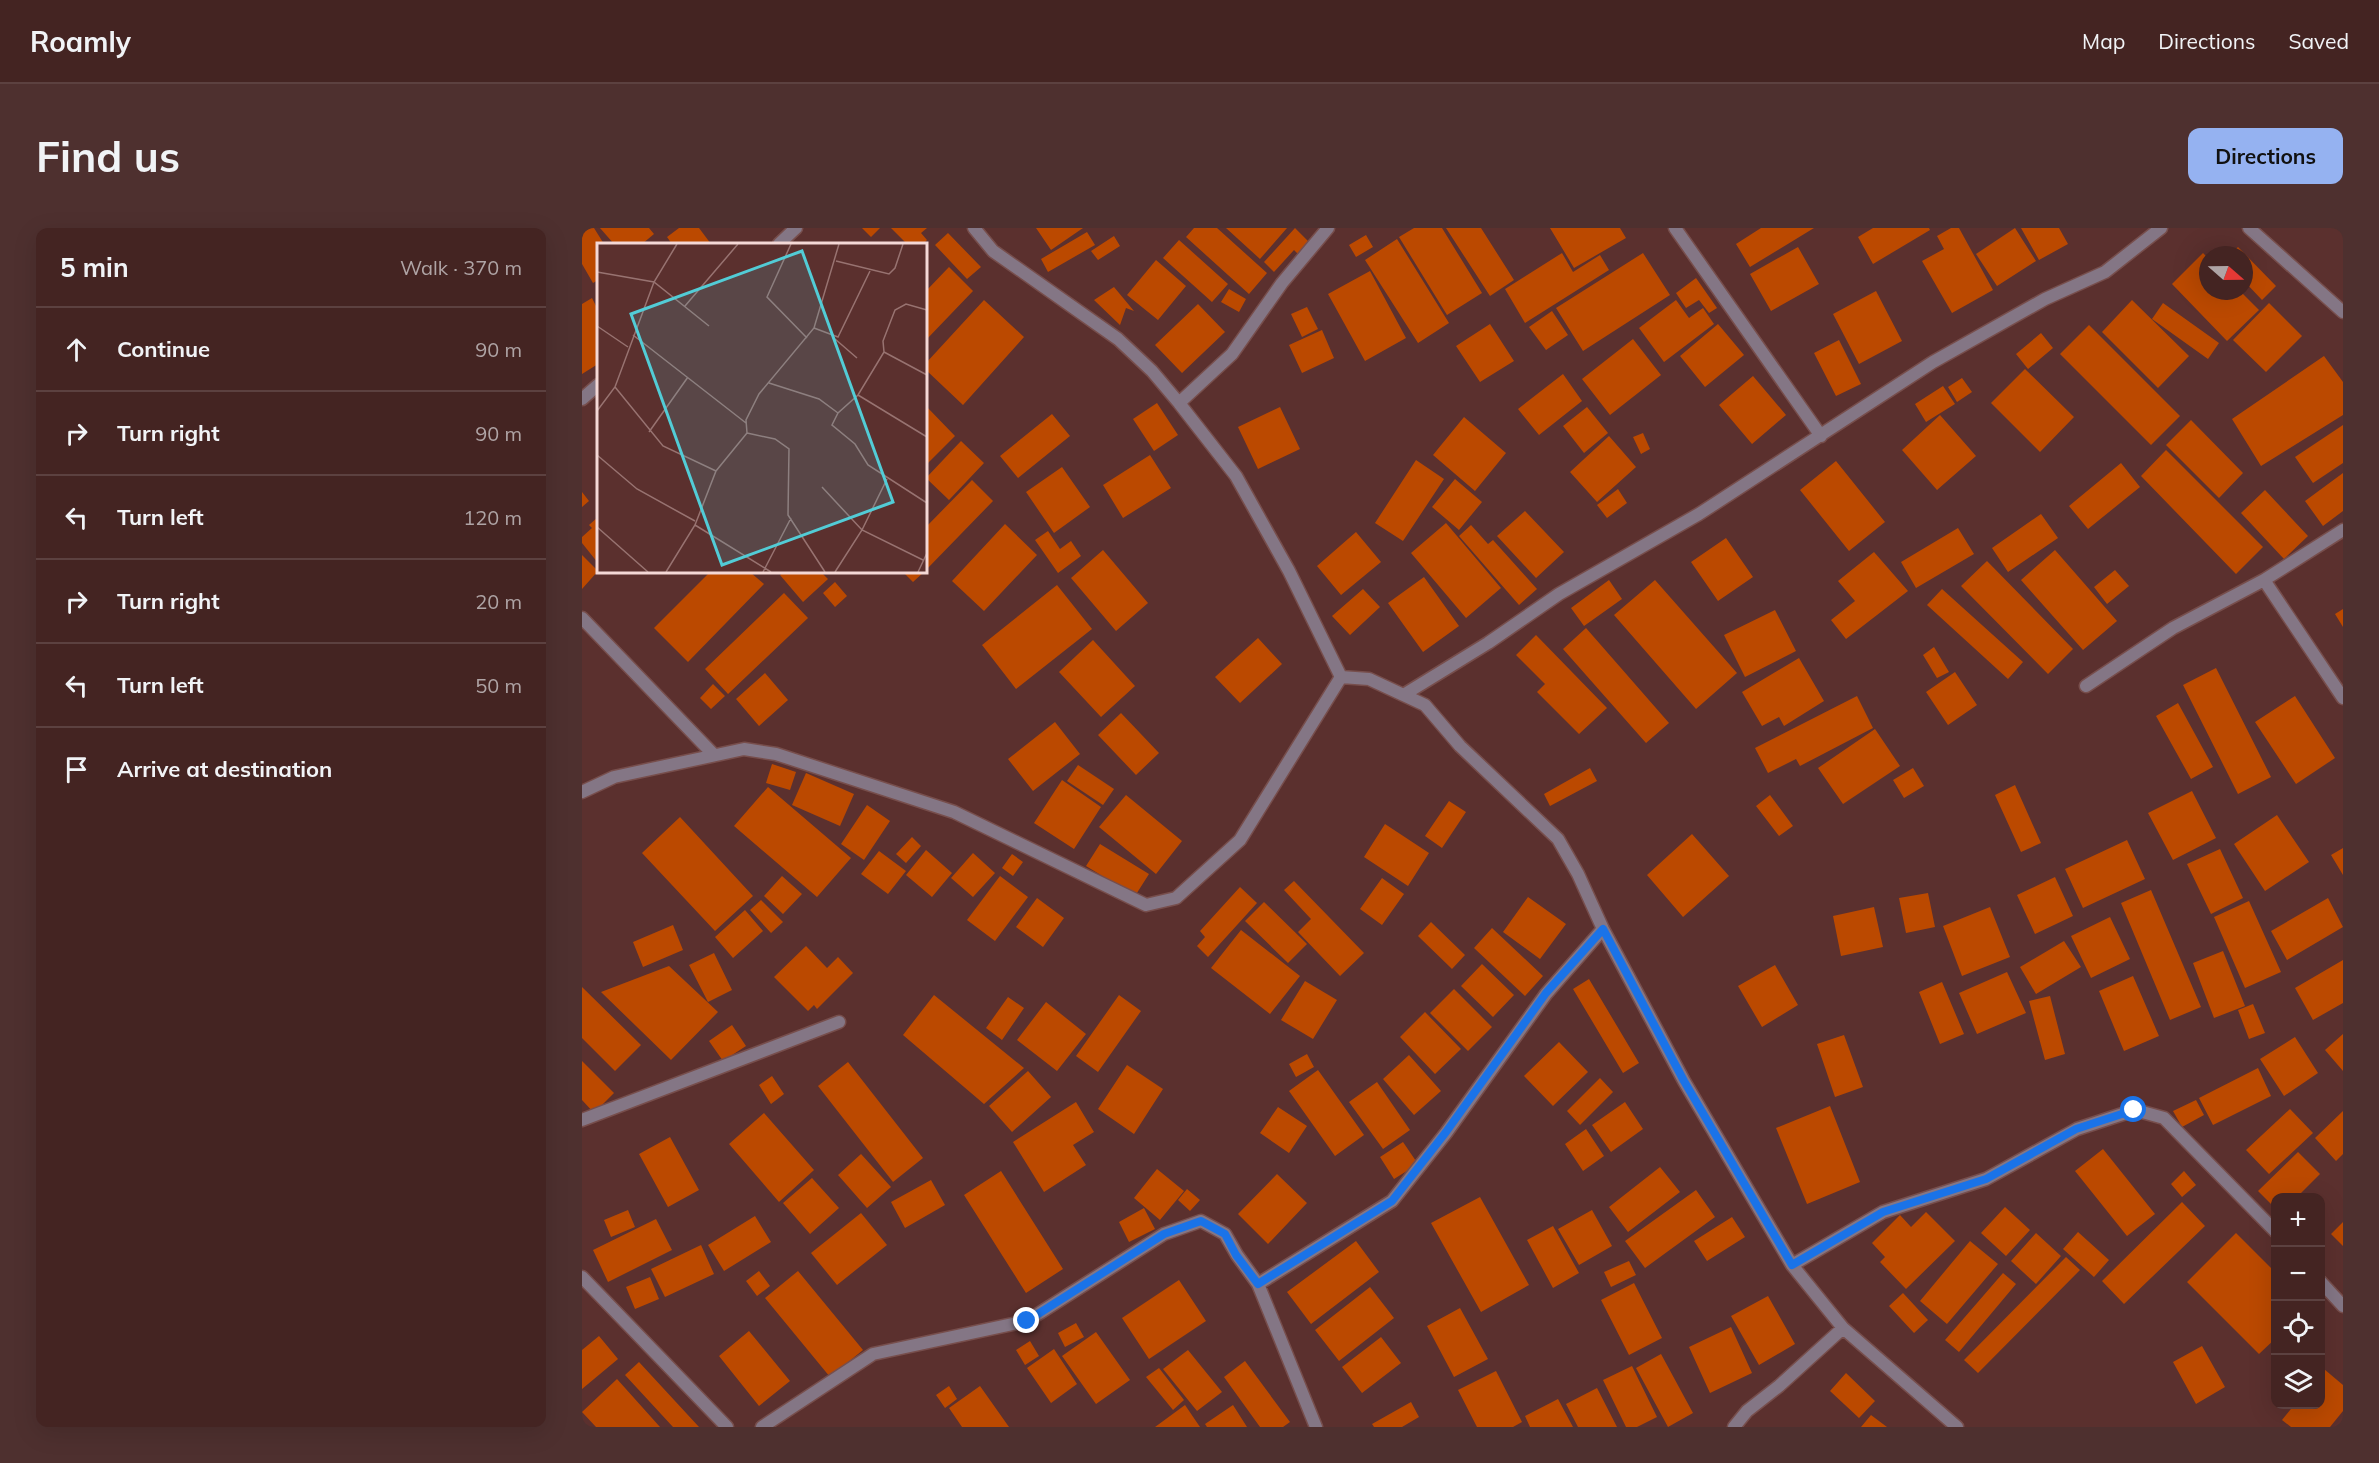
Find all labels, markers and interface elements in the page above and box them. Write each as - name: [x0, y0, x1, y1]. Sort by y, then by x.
- text: Roamly: [30, 24, 131, 59]
- text: Map: [2082, 28, 2125, 54]
- text: Directions: [2158, 28, 2255, 54]
- text: Saved: [2288, 28, 2349, 54]
- button: Directions: [2188, 128, 2343, 184]
- text: Find us: [36, 130, 180, 183]
- inset map: [597, 243, 927, 573]
- north arrow: [2199, 246, 2253, 300]
- text: 5 min: [60, 251, 129, 284]
- text: Walk · 370 m: [400, 255, 522, 280]
- icon: ahead: [60, 333, 93, 366]
- text: Continue: [117, 335, 210, 363]
- text: 90 m: [475, 337, 522, 362]
- icon: right: [60, 417, 93, 450]
- text: Turn right: [117, 419, 220, 447]
- text: 90 m: [475, 421, 522, 446]
- icon: left: [60, 501, 93, 534]
- text: Turn left: [117, 503, 204, 531]
- text: 120 m: [463, 505, 522, 530]
- icon: right: [60, 585, 93, 618]
- text: Turn right: [117, 587, 220, 615]
- text: 20 m: [475, 589, 522, 614]
- icon: left: [60, 669, 93, 702]
- text: Turn left: [117, 671, 204, 699]
- text: 50 m: [475, 673, 522, 698]
- icon: arrive: [60, 753, 93, 786]
- text: Arrive at destination: [117, 755, 332, 783]
- route start: [2120, 1096, 2146, 1122]
- map controls: [2271, 1193, 2325, 1409]
- button: +: [2271, 1193, 2325, 1247]
- button: −: [2271, 1247, 2325, 1301]
- button: locate: [2271, 1301, 2325, 1355]
- route end: [1013, 1307, 1039, 1333]
- button: layers: [2271, 1355, 2325, 1409]

